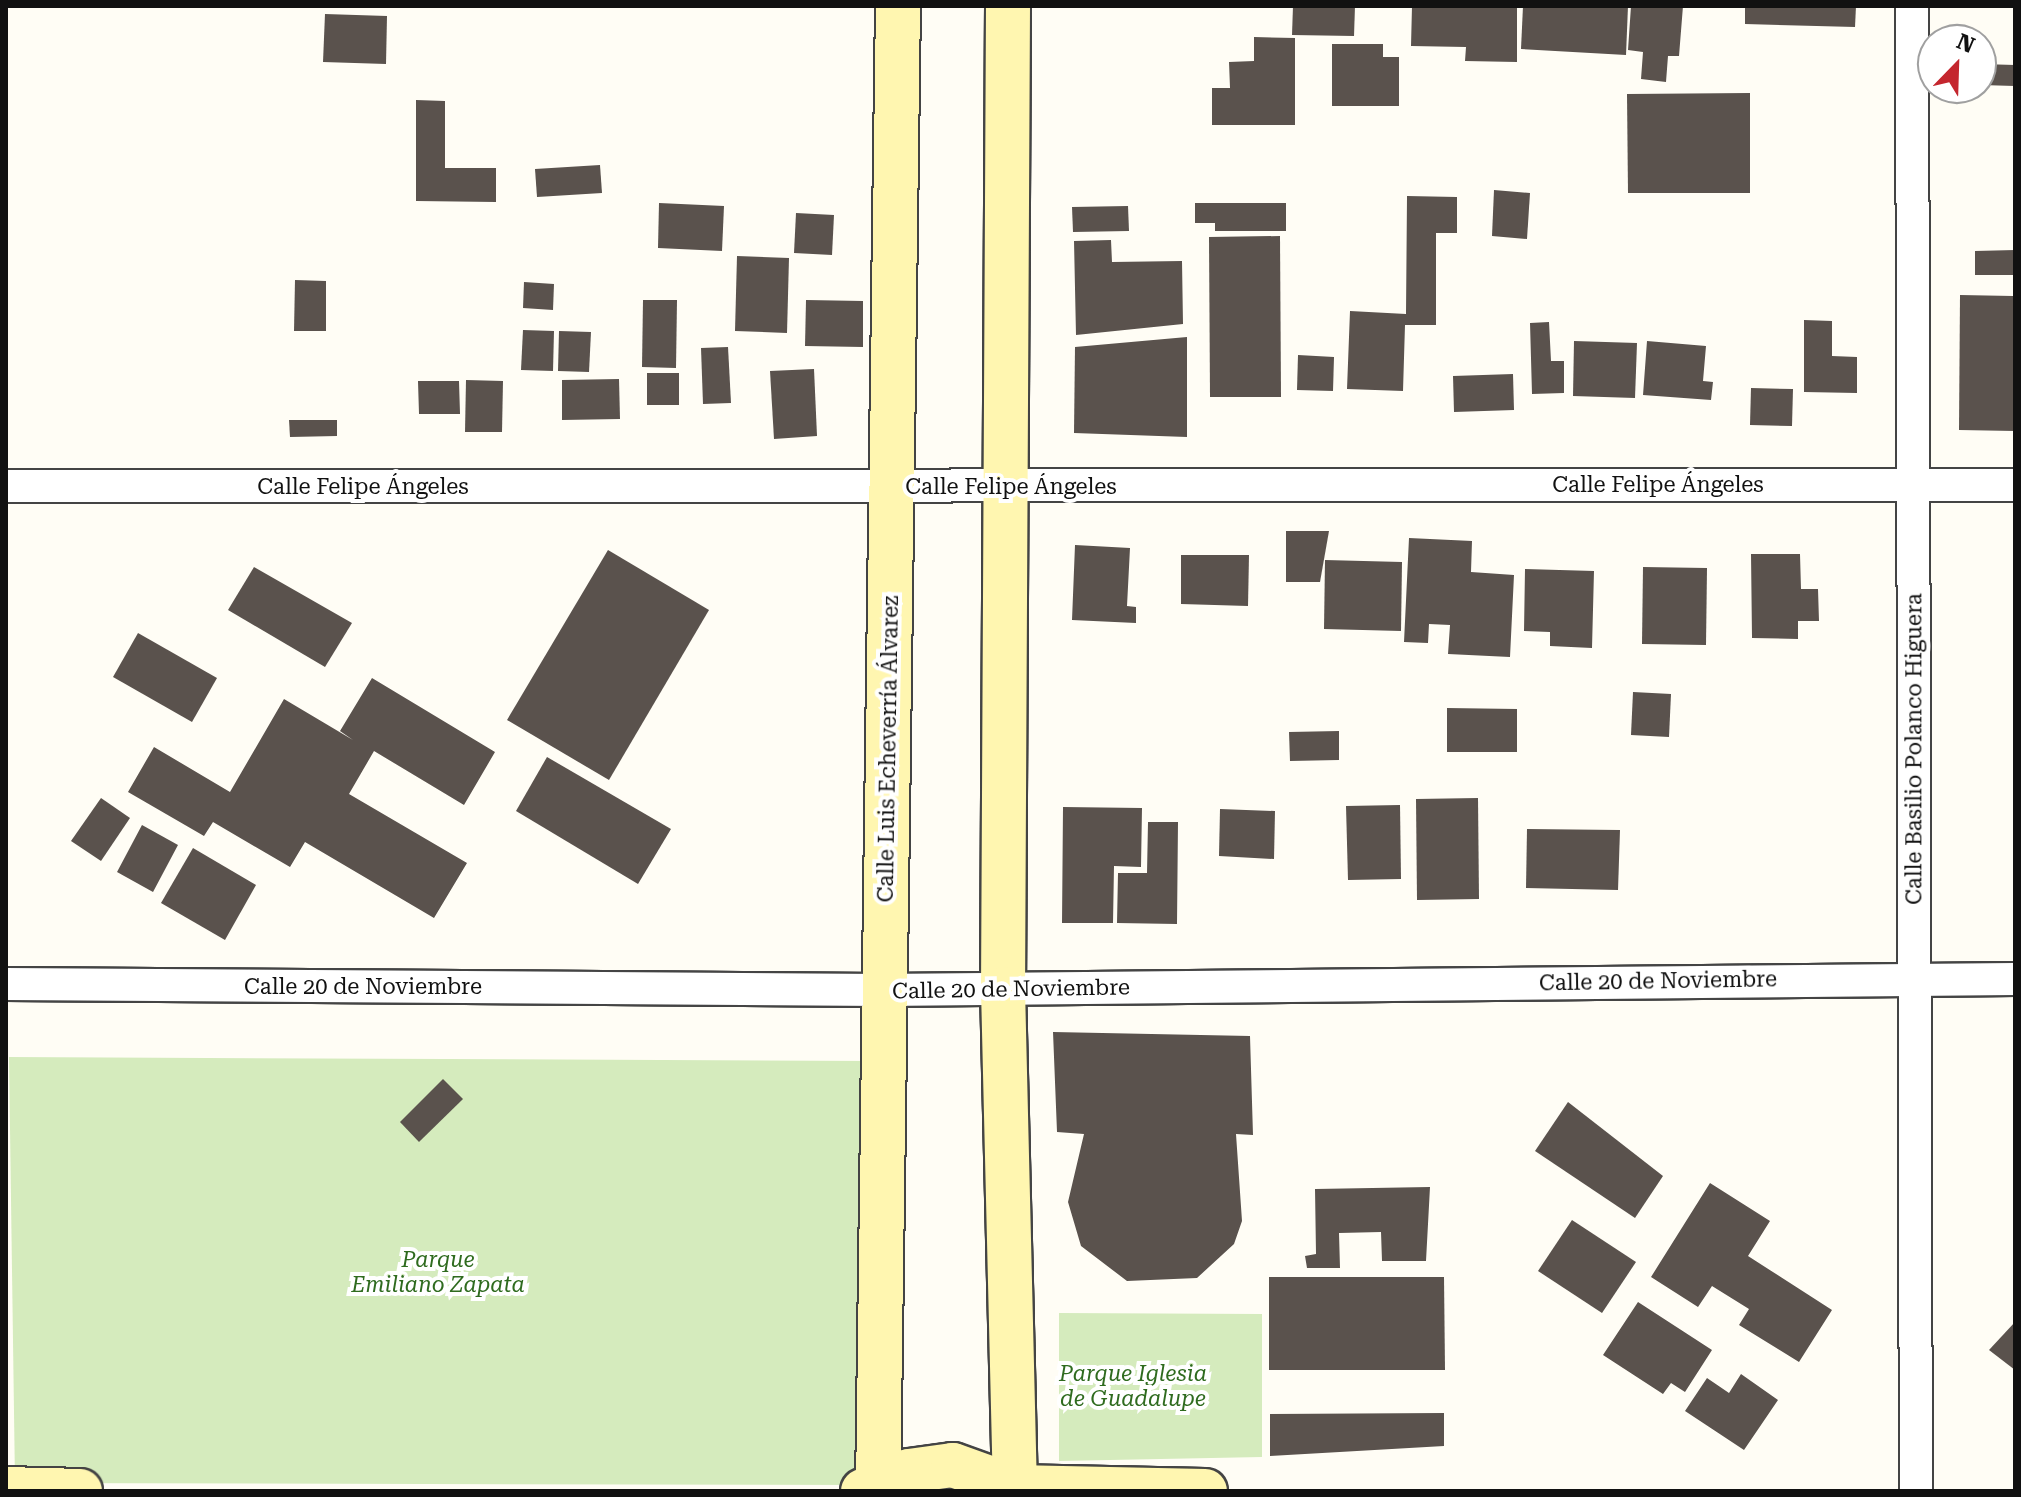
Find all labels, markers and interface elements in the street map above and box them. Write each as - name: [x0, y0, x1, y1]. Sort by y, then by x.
- north arrow: [1917, 24, 1997, 104]
- text: N: [1953, 28, 1978, 58]
- street label: Calle Felipe Ángeles: [1552, 472, 1764, 498]
- street label: Calle Felipe Ángeles: [257, 474, 469, 500]
- street label: Calle Felipe Ángeles: [905, 474, 1117, 500]
- street label: Calle Basilio Polanco Higuera: [1901, 593, 1927, 905]
- street label: Calle Luis Echeverría Álvarez: [872, 595, 904, 903]
- street label: Calle 20 de Noviembre: [1539, 966, 1777, 996]
- street label: Calle 20 de Noviembre: [244, 974, 482, 1000]
- street label: Calle 20 de Noviembre: [892, 974, 1130, 1004]
- park label: Parque Emiliano Zapata: [351, 1246, 525, 1298]
- park label: Parque Iglesia de Guadalupe: [1059, 1360, 1207, 1412]

